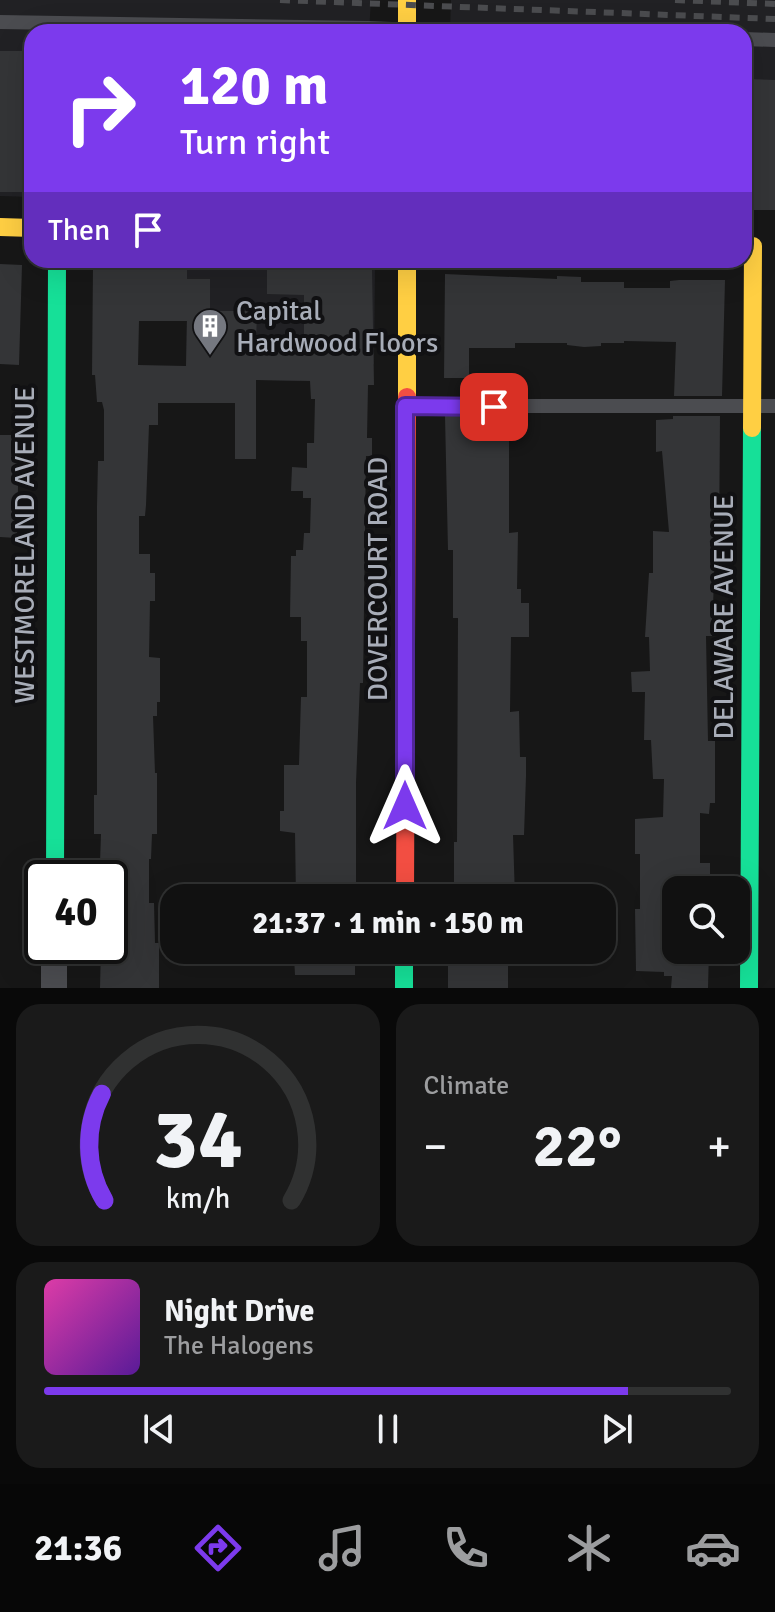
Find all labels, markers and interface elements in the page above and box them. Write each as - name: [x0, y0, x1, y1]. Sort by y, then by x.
- text: 120 m: [180, 51, 328, 120]
- icon: right: [48, 56, 152, 160]
- text: Turn right: [180, 120, 330, 165]
- icon: arrive: [126, 208, 170, 252]
- text: Then: [48, 212, 110, 249]
- place label: Capital Hardwood Floors: [236, 294, 438, 360]
- building icon: Capital Hardwood Floors: [191, 307, 229, 357]
- pin: [460, 373, 528, 441]
- icon: arrive: [472, 385, 516, 429]
- street label: WESTMORELAND AVENUE: [8, 386, 42, 704]
- street label: DOVERCOURT ROAD: [361, 457, 395, 701]
- street label: DELAWARE AVENUE: [707, 495, 741, 739]
- position arrow: [363, 764, 447, 848]
- speed limit sign: 40: [24, 860, 128, 964]
- map controls: [662, 876, 750, 964]
- button: search: [662, 876, 750, 964]
- text: 21:37 · 1 min · 150 m: [252, 905, 524, 942]
- text: Climate: [424, 1070, 509, 1102]
- text: 34: [153, 1089, 243, 1191]
- text: 22°: [533, 1110, 622, 1184]
- text: −: [424, 1120, 447, 1174]
- text: +: [707, 1120, 731, 1174]
- text: km/h: [165, 1181, 230, 1216]
- text: Night Drive: [164, 1293, 314, 1330]
- text: The Halogens: [164, 1330, 314, 1362]
- icon: previous: [137, 1407, 181, 1451]
- icon: pause: [366, 1407, 410, 1451]
- icon: next: [595, 1407, 639, 1451]
- icon: directions: [190, 1520, 246, 1576]
- icon: music: [314, 1520, 370, 1576]
- icon: phone: [438, 1520, 494, 1576]
- icon: climate: [561, 1520, 617, 1576]
- icon: car: [685, 1520, 741, 1576]
- text: 21:36: [34, 1526, 122, 1571]

